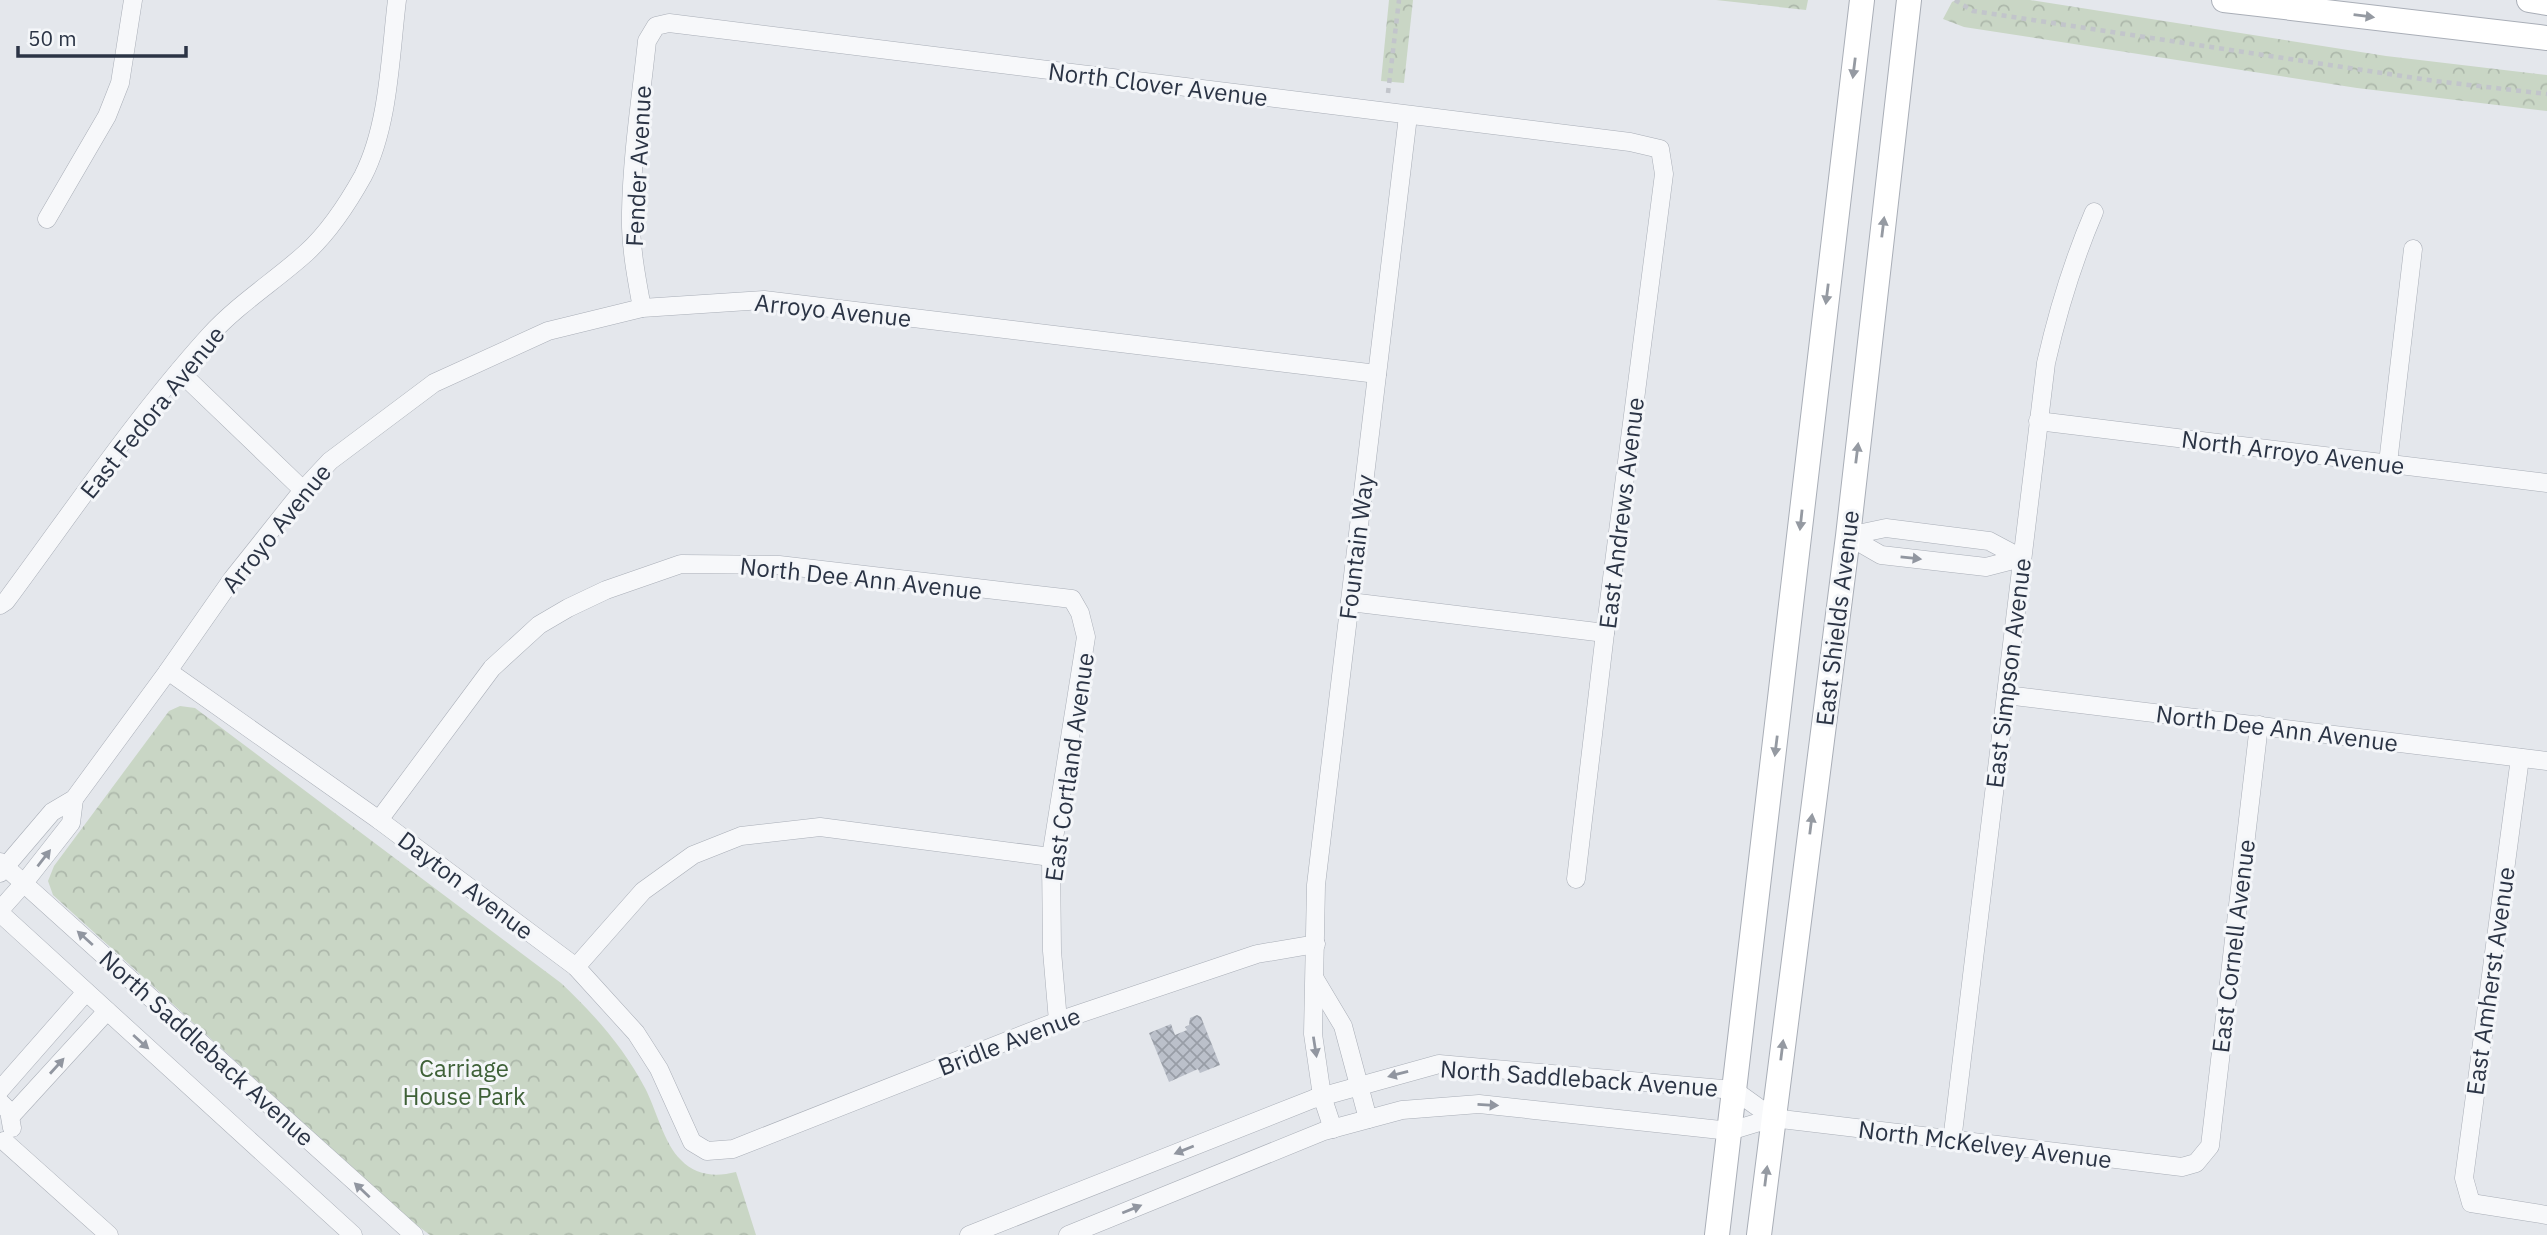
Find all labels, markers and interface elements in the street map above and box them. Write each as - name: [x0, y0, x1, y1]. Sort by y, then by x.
- one-way arrow: [2354, 11, 2376, 22]
- scale bar: [18, 14, 186, 58]
- text: 50 m: [28, 24, 77, 52]
- street label: North Clover Avenue: [1046, 55, 1270, 113]
- one-way arrow: [1848, 57, 1859, 79]
- street label: Fender Avenue: [618, 85, 658, 247]
- one-way arrow: [1878, 216, 1889, 238]
- one-way arrow: [1821, 283, 1832, 305]
- street label: Arroyo Avenue: [753, 286, 913, 334]
- street label: East Fedora Avenue: [73, 319, 231, 505]
- street label: East Andrews Avenue: [1591, 395, 1651, 631]
- street label: North Arroyo Avenue: [2180, 422, 2406, 482]
- one-way arrow: [1852, 442, 1863, 464]
- street label: Arroyo Avenue: [214, 457, 338, 599]
- street label: Fountain Way: [1331, 473, 1381, 621]
- street label: East Shields Avenue: [1808, 508, 1866, 728]
- one-way arrow: [1795, 509, 1806, 531]
- street label: North Dee Ann Avenue: [738, 549, 984, 607]
- one-way arrow: [1900, 553, 1922, 564]
- street label: East Simpson Avenue: [1978, 556, 2038, 790]
- street label: East Cortland Avenue: [1037, 650, 1101, 884]
- street label: North Dee Ann Avenue: [2154, 697, 2400, 759]
- one-way arrow: [1770, 735, 1781, 757]
- one-way arrow: [1805, 813, 1816, 835]
- street label: Dayton Avenue: [392, 823, 540, 947]
- street label: East Cornell Avenue: [2204, 837, 2262, 1055]
- one-way arrow: [36, 849, 50, 867]
- street label: East Amherst Avenue: [2458, 865, 2522, 1097]
- one-way arrow: [77, 931, 94, 947]
- street label: North Saddleback Avenue: [93, 943, 321, 1153]
- street label: Bridle Avenue: [933, 999, 1085, 1083]
- one-way arrow: [132, 1034, 150, 1050]
- one-way arrow: [1310, 1036, 1321, 1058]
- one-way arrow: [1776, 1039, 1787, 1061]
- park label: Carriage House Park: [402, 1052, 526, 1112]
- street label: North Saddleback Avenue: [1439, 1052, 1719, 1104]
- one-way arrow: [48, 1058, 64, 1075]
- one-way arrow: [1387, 1070, 1408, 1080]
- one-way arrow: [1477, 1100, 1499, 1111]
- street label: North McKelvey Avenue: [1856, 1113, 2114, 1175]
- one-way arrow: [1173, 1145, 1194, 1156]
- one-way arrow: [1760, 1165, 1771, 1187]
- one-way arrow: [353, 1182, 371, 1198]
- one-way arrow: [1121, 1204, 1142, 1215]

